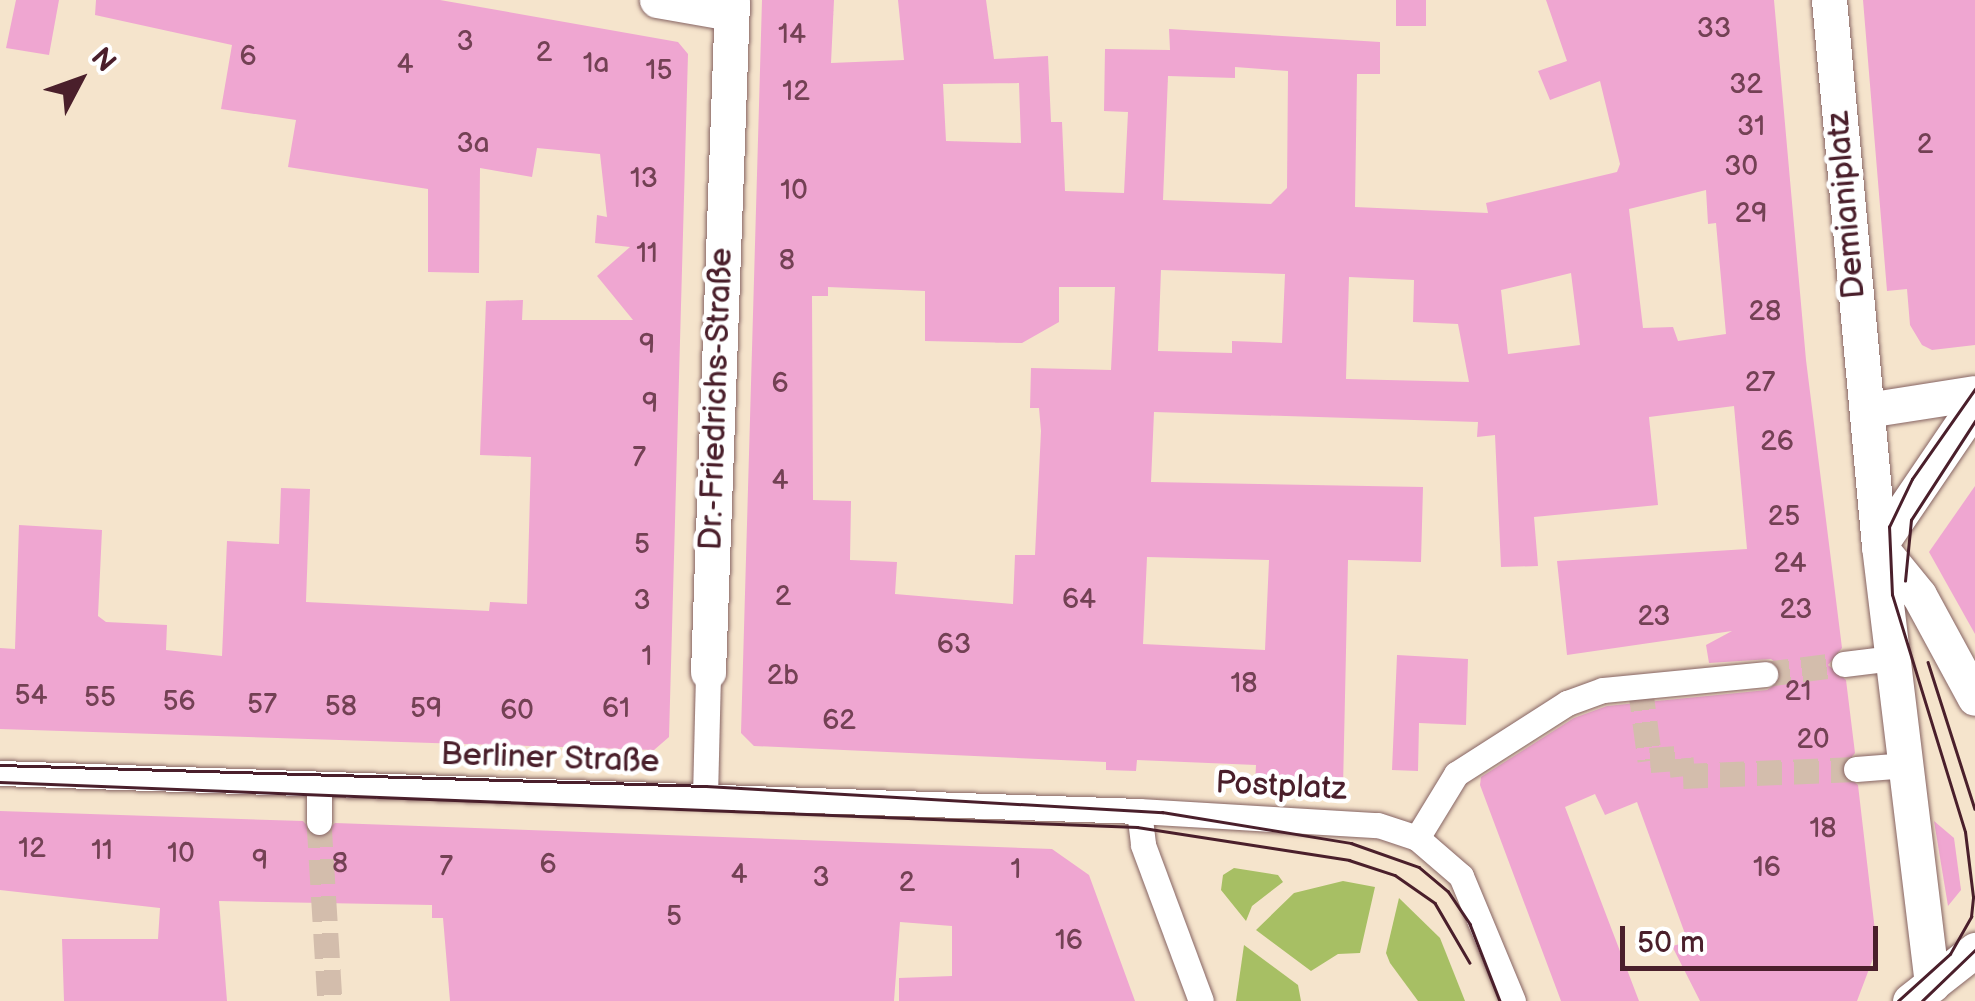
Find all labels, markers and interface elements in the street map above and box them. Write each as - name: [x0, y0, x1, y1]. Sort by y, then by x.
- house number: 33: [1697, 12, 1731, 46]
- house number: 14: [778, 18, 806, 52]
- house number: 3: [456, 25, 474, 59]
- north arrow: [30, 30, 130, 130]
- house number: 2: [536, 36, 552, 70]
- house number: 6: [239, 40, 257, 74]
- text: N: [84, 41, 122, 79]
- house number: 1a: [583, 47, 609, 81]
- house number: 4: [396, 48, 414, 82]
- house number: 15: [646, 54, 672, 88]
- house number: 32: [1729, 68, 1763, 102]
- house number: 12: [782, 75, 810, 109]
- house number: 31: [1737, 110, 1765, 144]
- street label: Demianiplatz: [1820, 110, 1874, 300]
- house number: 3a: [456, 127, 490, 161]
- house number: 2: [1917, 128, 1933, 162]
- house number: 30: [1724, 150, 1758, 184]
- house number: 13: [630, 162, 658, 196]
- house number: 10: [780, 174, 808, 208]
- house number: 29: [1735, 197, 1767, 231]
- house number: 11: [636, 237, 658, 271]
- house number: 8: [779, 244, 795, 278]
- street label: Dr.-Friedrichs-Straße: [693, 247, 741, 551]
- house number: 28: [1749, 295, 1781, 329]
- house number: 9: [639, 328, 655, 362]
- house number: 27: [1745, 366, 1775, 400]
- house number: 6: [771, 367, 789, 401]
- house number: 9: [642, 387, 658, 421]
- house number: 26: [1760, 425, 1794, 459]
- house number: 7: [632, 441, 646, 475]
- house number: 4: [771, 464, 789, 498]
- house number: 25: [1768, 500, 1800, 534]
- house number: 5: [634, 528, 650, 562]
- house number: 24: [1773, 547, 1807, 581]
- house number: 2: [775, 580, 791, 614]
- house number: 64: [1062, 583, 1096, 617]
- house number: 3: [633, 584, 651, 618]
- house number: 23: [1779, 593, 1813, 627]
- house number: 23: [1637, 600, 1671, 634]
- house number: 63: [937, 628, 971, 662]
- house number: 1: [642, 640, 652, 674]
- house number: 2b: [767, 659, 799, 693]
- house number: 18: [1230, 667, 1258, 701]
- house number: 21: [1785, 675, 1811, 709]
- house number: 54: [14, 679, 48, 713]
- house number: 55: [84, 681, 116, 715]
- house number: 56: [162, 685, 196, 719]
- house number: 57: [247, 688, 277, 722]
- house number: 58: [325, 690, 357, 724]
- house number: 59: [410, 692, 442, 726]
- house number: 61: [602, 692, 630, 726]
- house number: 60: [500, 694, 534, 728]
- house number: 62: [822, 704, 856, 738]
- house number: 20: [1797, 723, 1829, 757]
- street label: Berliner Straße: [440, 736, 660, 782]
- street label: Postplatz: [1214, 764, 1348, 810]
- house number: 18: [1809, 812, 1837, 846]
- house number: 12: [18, 832, 46, 866]
- house number: 11: [91, 834, 113, 868]
- house number: 10: [167, 837, 195, 871]
- house number: 9: [252, 844, 268, 878]
- house number: 8: [332, 847, 348, 881]
- house number: 6: [539, 848, 557, 882]
- house number: 7: [439, 850, 453, 884]
- house number: 16: [1753, 851, 1781, 885]
- house number: 1: [1011, 853, 1021, 887]
- house number: 4: [730, 858, 748, 892]
- house number: 3: [812, 861, 830, 895]
- house number: 2: [899, 866, 915, 900]
- house number: 5: [666, 900, 682, 934]
- scale bar: [1625, 906, 1882, 968]
- house number: 16: [1055, 924, 1083, 958]
- text: 50 m: [1637, 925, 1705, 961]

